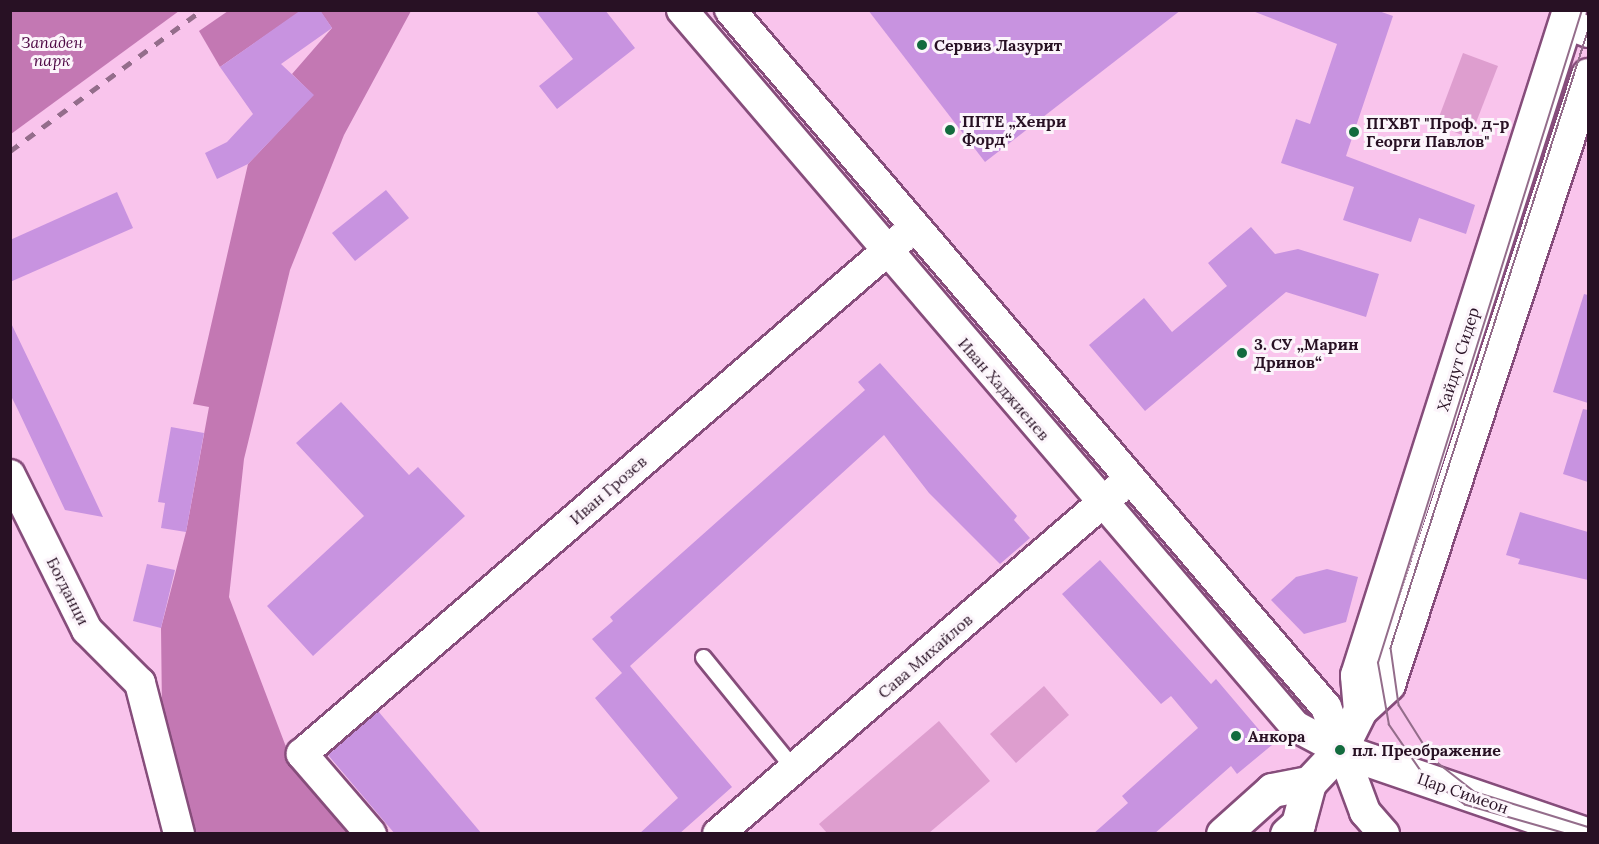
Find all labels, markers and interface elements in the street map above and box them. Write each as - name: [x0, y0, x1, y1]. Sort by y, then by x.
- park label: Западен парк: [21, 32, 83, 70]
- place label: Сервиз Лазурит: [934, 35, 1062, 55]
- marker: Сервиз Лазурит: [915, 38, 929, 52]
- place label: ПГТЕ „Хенри Форд“: [962, 111, 1066, 149]
- place label: ПГХВТ "Проф. д-р Георги Павлов": [1366, 113, 1509, 151]
- marker: ПГТЕ „Хенри Форд“: [943, 123, 957, 137]
- marker: ПГХВТ "Проф. д-р Георги Павлов": [1347, 125, 1361, 139]
- street label: Хайдут Сидер: [1433, 305, 1483, 413]
- street label: Иван Хаджиенев: [954, 334, 1054, 444]
- place label: 3. СУ „Марин Дринов“: [1254, 334, 1359, 372]
- marker: 3. СУ „Марин Дринов“: [1235, 346, 1249, 360]
- street label: Иван Грозев: [566, 451, 650, 529]
- street label: Богданци: [43, 554, 93, 628]
- street label: Сава Михайлов: [874, 610, 976, 702]
- place label: Анкора: [1248, 726, 1305, 746]
- marker: Анкора: [1229, 729, 1243, 743]
- place label: пл. Преображение: [1352, 740, 1501, 760]
- marker: пл. Преображение: [1333, 743, 1347, 757]
- street label: Цар Симеон: [1415, 768, 1511, 818]

